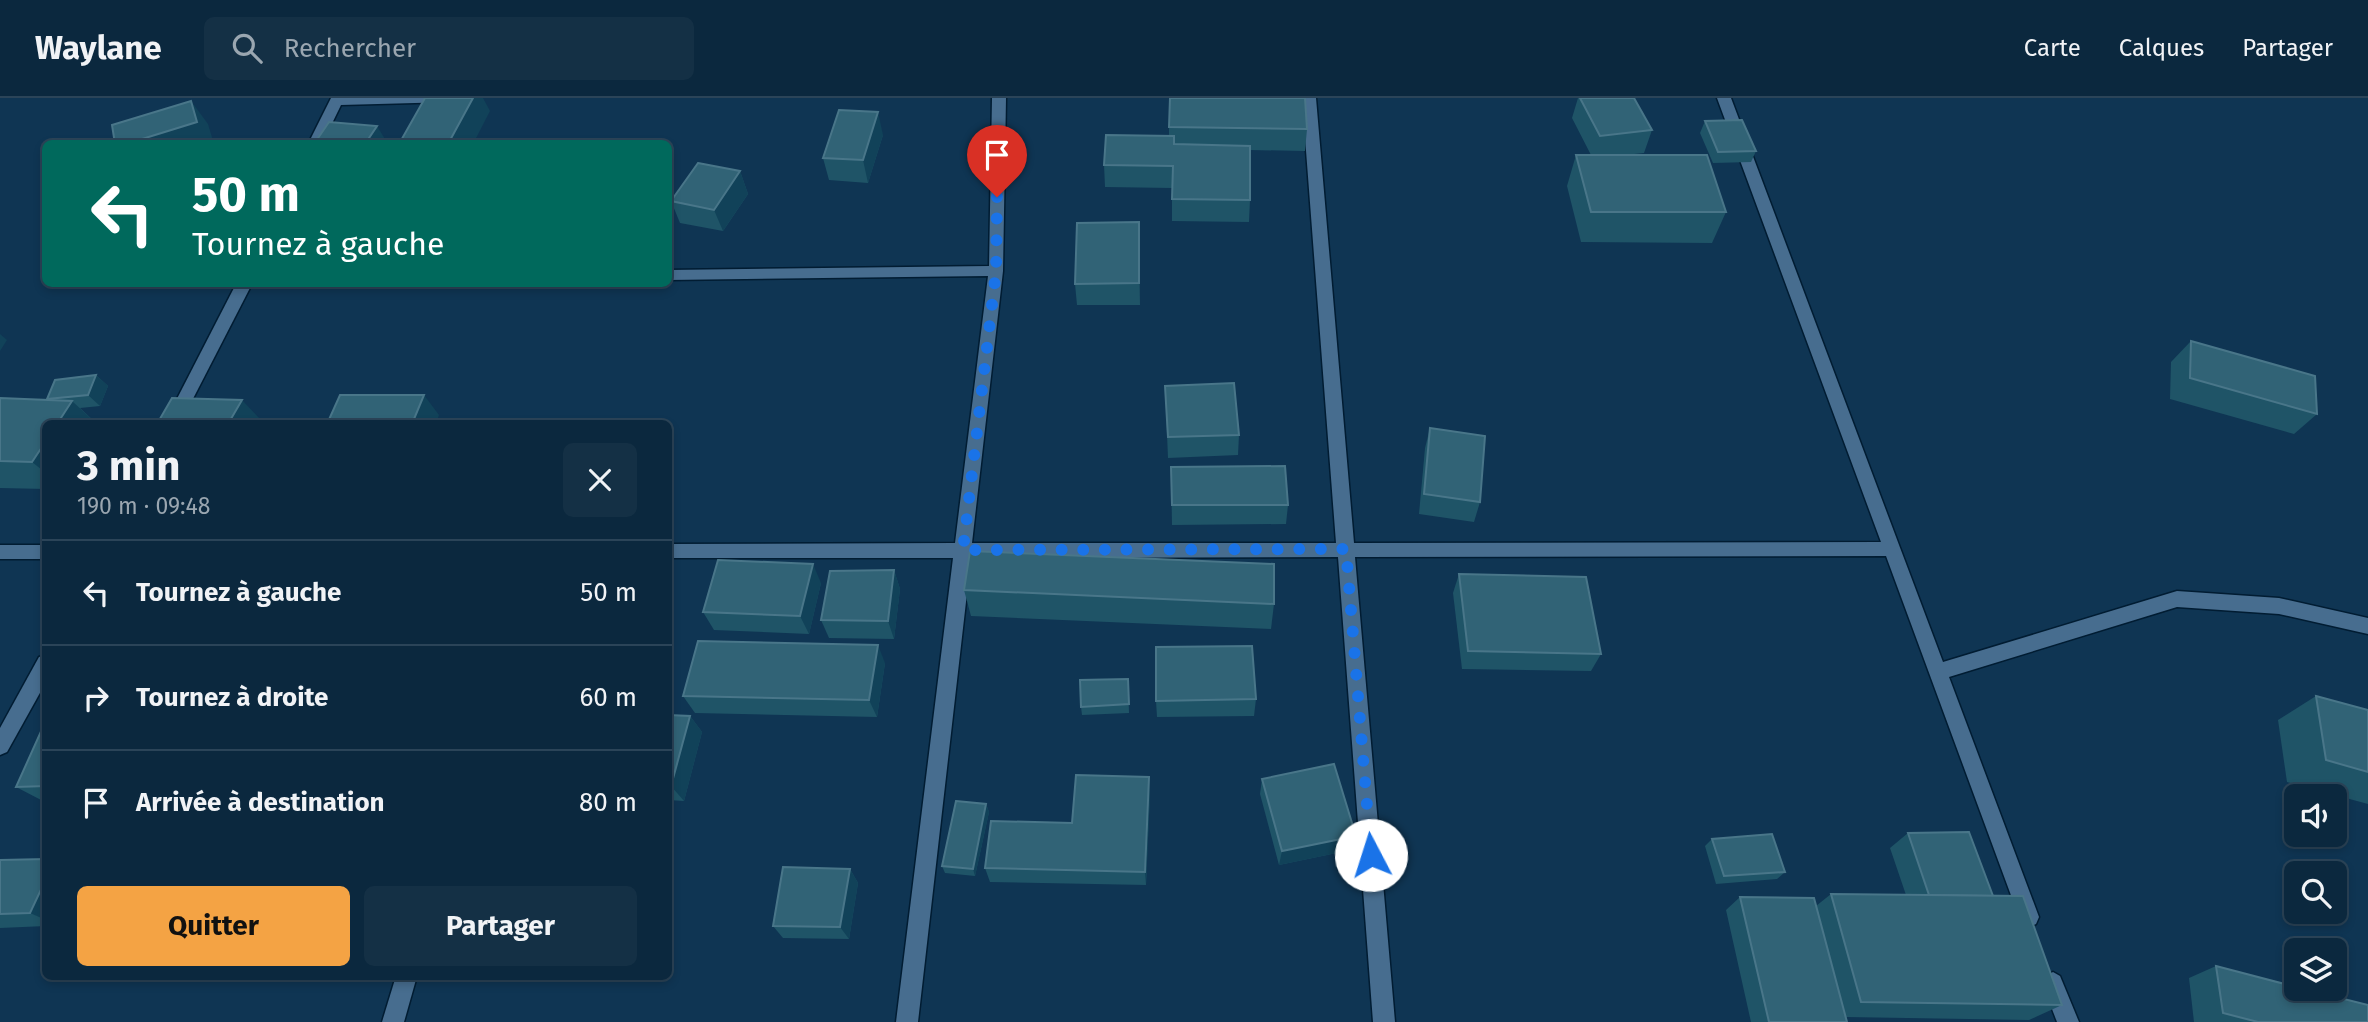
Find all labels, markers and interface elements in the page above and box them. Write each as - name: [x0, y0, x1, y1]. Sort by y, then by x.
- search box: [204, 17, 694, 80]
- text: Waylane: [35, 28, 162, 68]
- icon: search: [228, 29, 266, 67]
- text: Rechercher: [284, 33, 416, 64]
- text: Carte: [2024, 34, 2081, 62]
- text: Calques: [2119, 34, 2204, 62]
- text: Partager: [2242, 34, 2333, 62]
- pin: [967, 125, 1027, 197]
- icon: arrive: [978, 136, 1016, 174]
- text: 50 m: [192, 165, 300, 224]
- icon: left: [77, 168, 168, 259]
- text: Tournez à gauche: [192, 225, 444, 263]
- text: 3 min: [77, 441, 180, 491]
- button: close: [563, 443, 637, 517]
- text: 190 m · 09:48: [77, 492, 210, 520]
- icon: left: [77, 574, 115, 612]
- text: Tournez à gauche: [136, 577, 341, 608]
- text: 50 m: [580, 577, 637, 608]
- icon: right: [77, 679, 115, 717]
- text: Tournez à droite: [136, 682, 328, 713]
- text: 60 m: [579, 682, 637, 713]
- icon: arrive: [77, 784, 115, 822]
- map controls: [2284, 784, 2347, 1001]
- button: sound: [2284, 784, 2347, 847]
- text: Arrivée à destination: [136, 787, 385, 818]
- text: 80 m: [579, 787, 637, 818]
- position arrow: [1334, 818, 1408, 892]
- button: search: [2284, 861, 2347, 924]
- button: Quitter: [77, 886, 350, 966]
- button: Partager: [364, 886, 637, 966]
- button: layers: [2284, 938, 2347, 1001]

